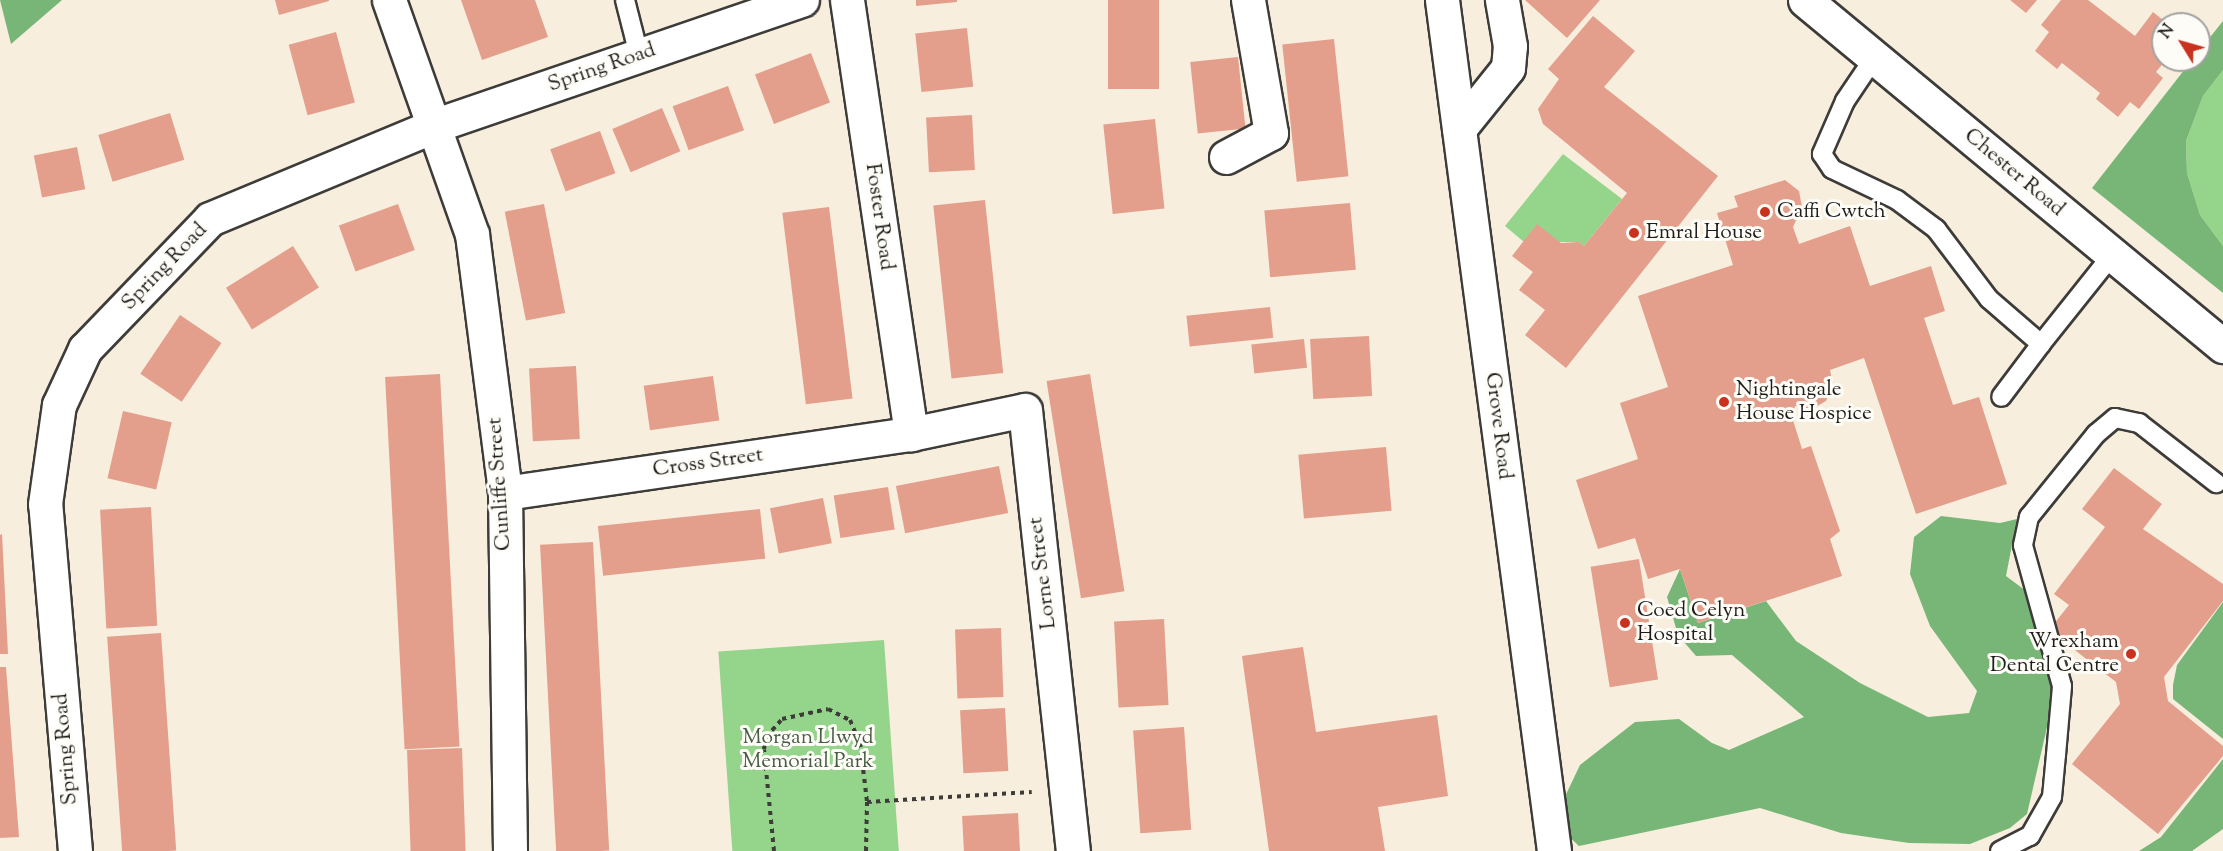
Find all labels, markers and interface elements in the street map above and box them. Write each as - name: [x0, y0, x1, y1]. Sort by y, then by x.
- north arrow: [2151, 12, 2211, 72]
- text: N: [2155, 20, 2181, 44]
- street label: Spring Road: [545, 38, 659, 98]
- street label: Chester Road: [1959, 124, 2069, 222]
- street label: Foster Road: [859, 162, 899, 272]
- place label: Caffi Cwtch: [1777, 199, 1886, 225]
- marker: Caffi Cwtch: [1758, 205, 1772, 219]
- street label: Spring Road: [117, 218, 213, 316]
- place label: Emral House: [1646, 220, 1762, 246]
- marker: Emral House: [1627, 226, 1641, 240]
- street label: Grove Road: [1479, 371, 1517, 481]
- place label: Nightingale House Hospice: [1736, 377, 1872, 427]
- marker: Nightingale House Hospice: [1717, 395, 1731, 409]
- street label: Cunliffe Street: [483, 416, 517, 552]
- street label: Cross Street: [651, 443, 765, 483]
- street label: Lorne Street: [1024, 516, 1062, 630]
- place label: Coed Celyn Hospital: [1637, 598, 1745, 648]
- marker: Coed Celyn Hospital: [1618, 616, 1632, 630]
- place label: Wrexham Dental Centre: [1990, 629, 2119, 679]
- marker: Wrexham Dental Centre: [2124, 647, 2138, 661]
- street label: Spring Road: [49, 692, 83, 806]
- park label: Morgan Llwyd Memorial Park: [742, 725, 874, 775]

